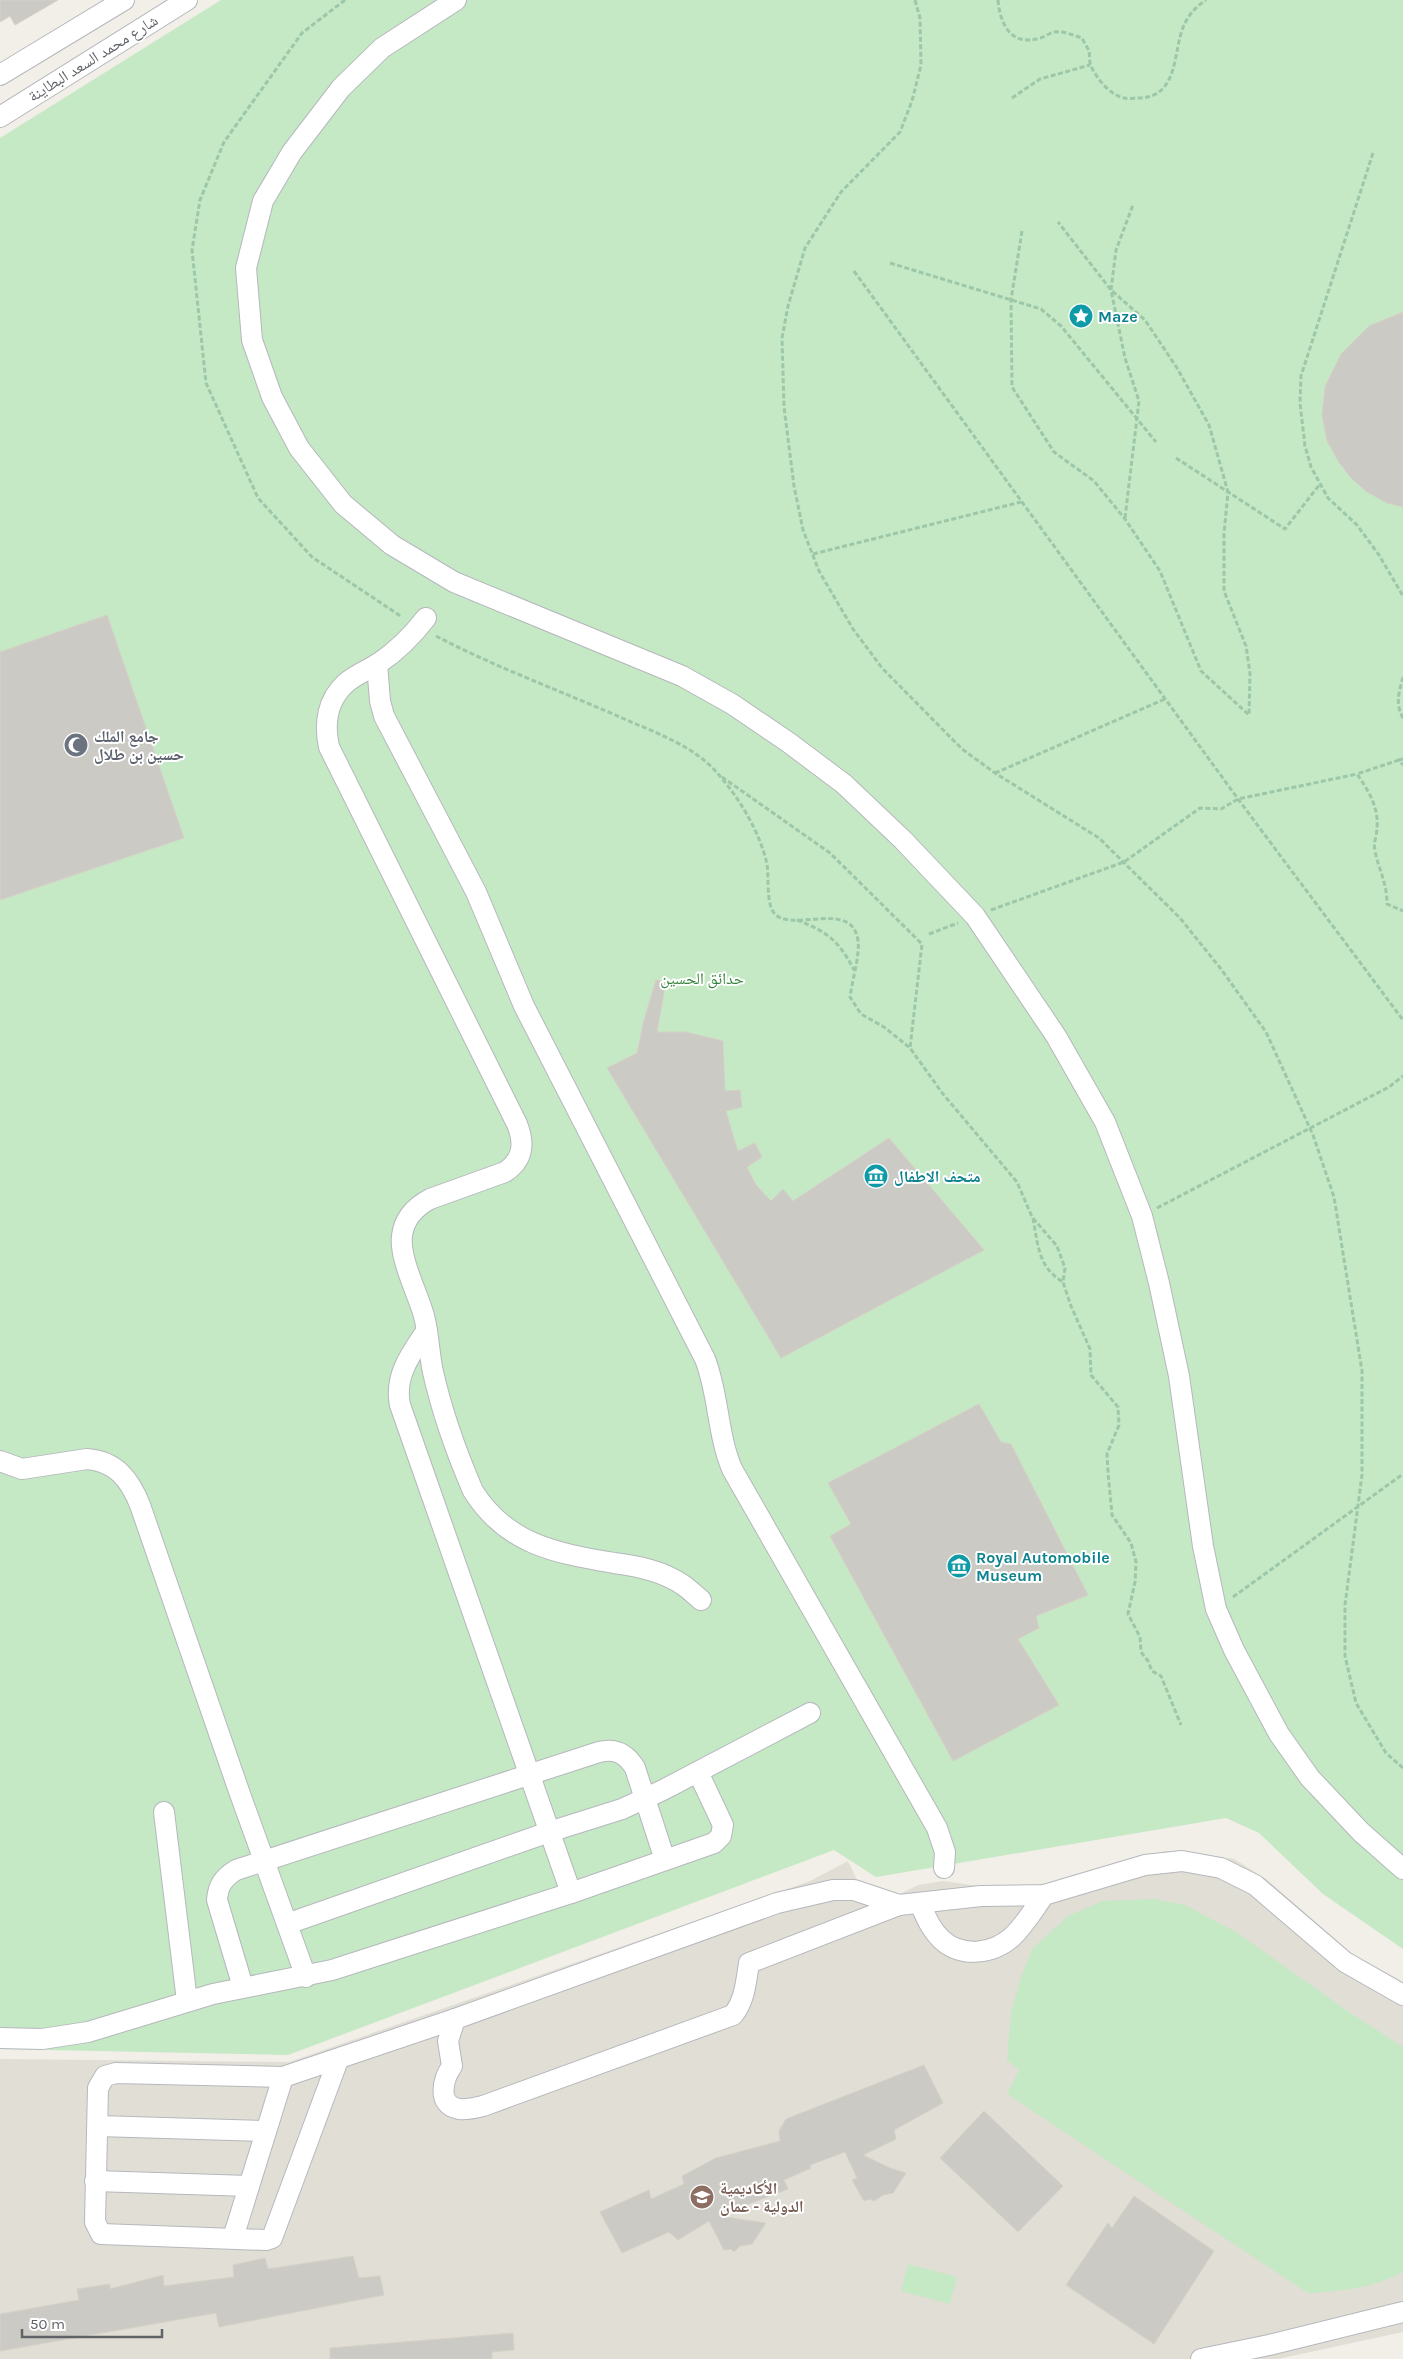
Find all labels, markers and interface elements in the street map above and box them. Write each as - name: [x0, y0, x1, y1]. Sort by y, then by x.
- street label: شارع محمد السعد البطاينة: [25, 10, 162, 106]
- place icon: Maze: [1068, 303, 1094, 329]
- place label: Maze: [1098, 307, 1138, 326]
- place label: جامع الملك حسين بن طلال: [94, 727, 184, 764]
- mosque icon: جامع الملك حسين بن طلال: [63, 732, 89, 758]
- park label: حدائق الحسين: [660, 969, 744, 989]
- museum icon: متحف الاطفال: [863, 1163, 889, 1189]
- place label: متحف الاطفال: [894, 1167, 981, 1186]
- place label: Royal Automobile Museum: [976, 1548, 1110, 1585]
- museum icon: Royal Automobile Museum: [946, 1553, 972, 1579]
- place label: الأكاديمية الدولية - عمان: [720, 2179, 804, 2216]
- school or university icon: الأكاديمية الدولية - عمان: [689, 2184, 715, 2210]
- scale bar: [22, 2306, 162, 2338]
- text: 50 m: [30, 2315, 65, 2333]

